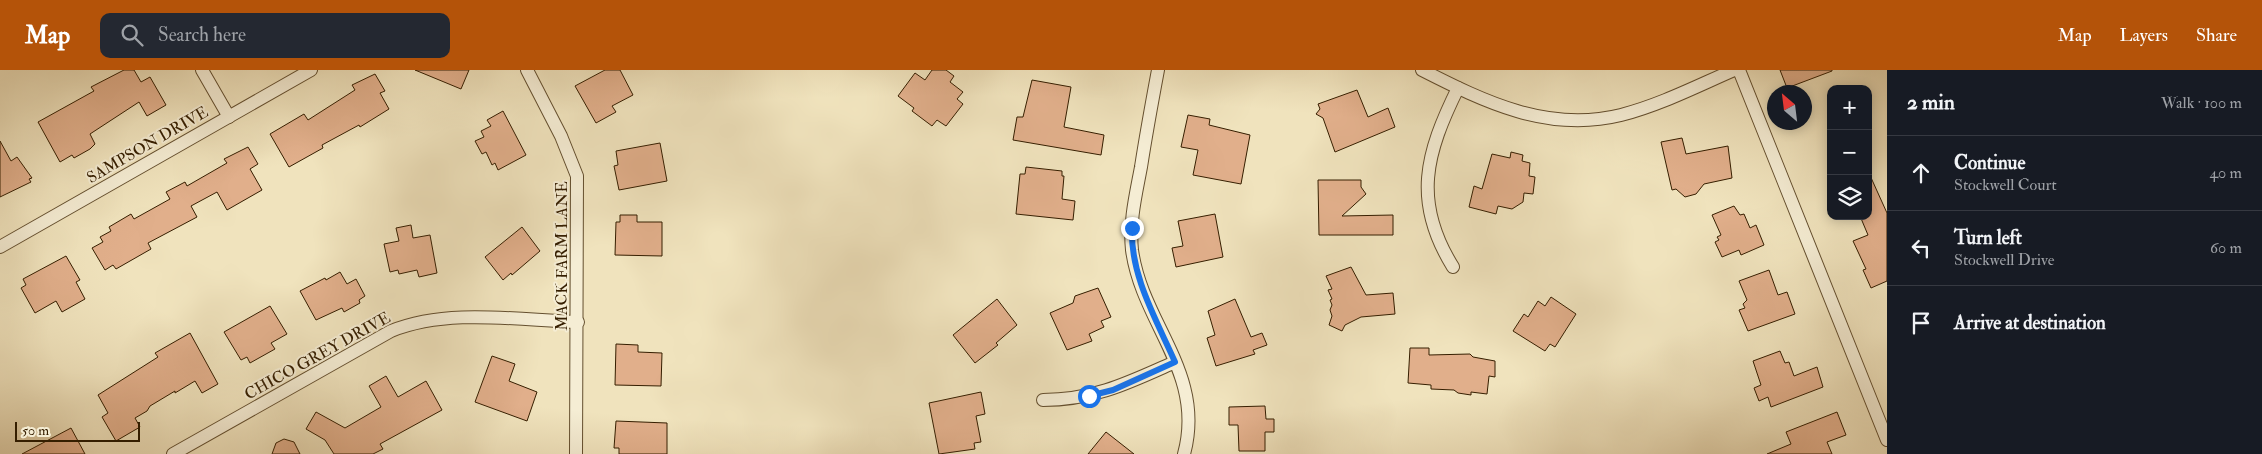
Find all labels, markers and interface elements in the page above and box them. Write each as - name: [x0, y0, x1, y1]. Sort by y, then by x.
- search box: [100, 13, 450, 58]
- text: Map: [25, 20, 70, 51]
- icon: search: [118, 21, 146, 49]
- text: Search here: [158, 23, 246, 47]
- text: Map: [2058, 24, 2092, 47]
- text: Layers: [2120, 24, 2168, 47]
- text: Share: [2196, 24, 2237, 47]
- north arrow: [1767, 85, 1812, 130]
- map controls: [1827, 85, 1872, 220]
- button: +: [1827, 85, 1872, 130]
- text: 2 min: [1907, 89, 1955, 116]
- text: Walk · 100 m: [2161, 93, 2242, 113]
- street label: SAMPSON DRIVE: [83, 102, 212, 188]
- button: −: [1827, 130, 1872, 175]
- text: Continue: [1954, 151, 2025, 175]
- icon: ahead: [1907, 159, 1935, 187]
- text: 40 m: [2209, 163, 2242, 183]
- button: layers: [1827, 175, 1872, 220]
- text: Stockwell Court: [1954, 175, 2057, 195]
- street label: MACK FARM LANE: [552, 181, 572, 331]
- route end: [1121, 217, 1144, 240]
- text: Turn left: [1954, 226, 2022, 250]
- icon: left: [1907, 234, 1935, 262]
- text: 60 m: [2210, 238, 2242, 258]
- text: Stockwell Drive: [1954, 250, 2054, 270]
- street label: CHICO GREY DRIVE: [241, 307, 394, 404]
- icon: arrive: [1907, 309, 1935, 337]
- text: Arrive at destination: [1954, 311, 2106, 335]
- route start: [1078, 385, 1101, 408]
- scale bar: [15, 419, 140, 442]
- text: 50 m: [22, 422, 49, 439]

